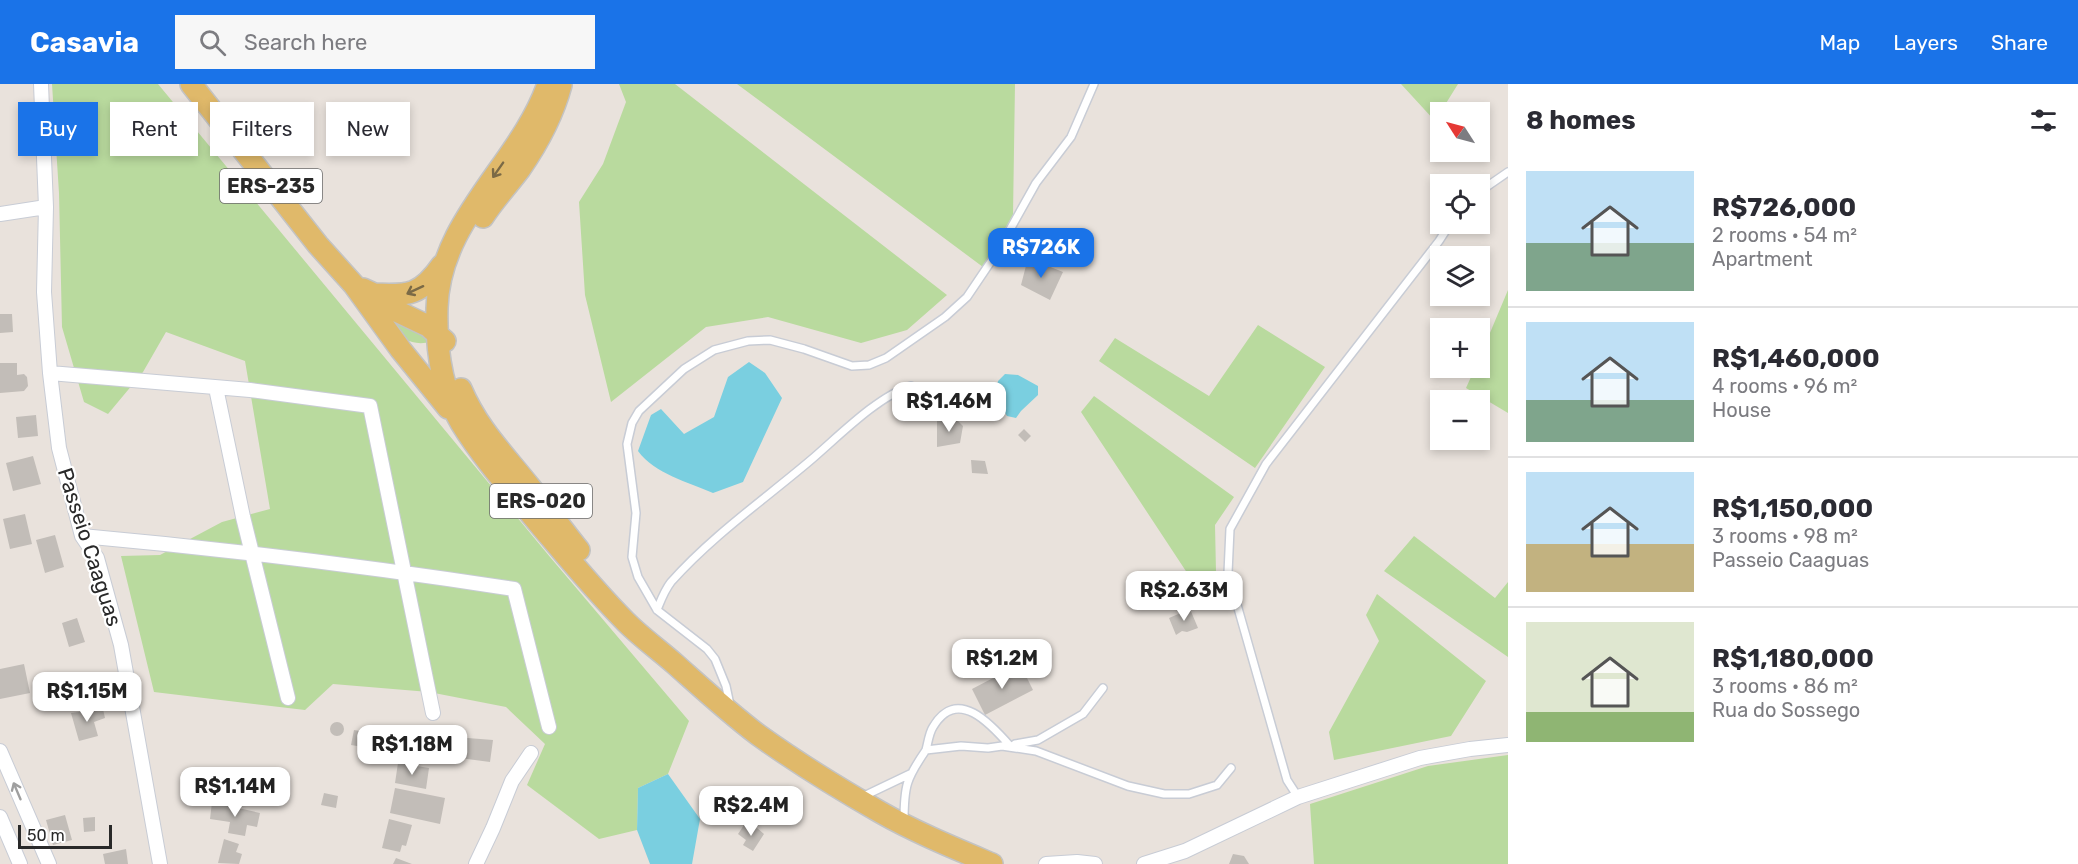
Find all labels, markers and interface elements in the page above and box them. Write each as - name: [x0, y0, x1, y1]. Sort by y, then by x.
- search box: [175, 15, 595, 69]
- text: Casavia: [30, 26, 139, 59]
- icon: search: [196, 26, 229, 59]
- text: Search here: [244, 29, 367, 56]
- text: Map: [1819, 30, 1860, 55]
- text: Layers: [1893, 30, 1958, 55]
- text: Share: [1991, 30, 2048, 55]
- chip: Buy: [18, 102, 98, 156]
- chip: Rent: [110, 102, 198, 156]
- chip: Filters: [210, 102, 314, 156]
- chip: New: [326, 102, 410, 156]
- north arrow: [1430, 102, 1490, 162]
- map controls: [1430, 102, 1490, 450]
- icon: filters: [2027, 104, 2060, 137]
- text: 8 homes: [1526, 105, 1636, 136]
- one-way arrow: [492, 162, 504, 178]
- road number: ERS-235: [220, 169, 322, 203]
- button: locate: [1430, 174, 1490, 234]
- text: R$726,000: [1712, 192, 1856, 223]
- icon: home: [1574, 195, 1646, 267]
- text: 2 rooms · 54 m²: [1712, 223, 1857, 247]
- pin: R$726K: [992, 228, 1090, 279]
- text: R$726K: [1002, 235, 1080, 259]
- button: layers: [1430, 246, 1490, 306]
- text: Apartment: [1712, 247, 1813, 271]
- one-way arrow: [406, 285, 424, 296]
- button: +: [1430, 318, 1490, 378]
- text: R$1,460,000: [1712, 343, 1880, 374]
- icon: home: [1574, 346, 1646, 418]
- text: 4 rooms · 96 m²: [1712, 374, 1857, 398]
- pin: R$1.46M: [894, 382, 1004, 433]
- text: R$1.46M: [906, 389, 992, 413]
- button: −: [1430, 390, 1490, 450]
- text: House: [1712, 398, 1771, 422]
- street label: Passeio Caaguas: [53, 465, 127, 629]
- road number: ERS-020: [490, 484, 592, 518]
- text: R$1,150,000: [1712, 493, 1873, 524]
- icon: home: [1574, 496, 1646, 568]
- text: 3 rooms · 98 m²: [1712, 524, 1858, 548]
- text: Passeio Caaguas: [1712, 548, 1869, 572]
- pin: R$2.63M: [1129, 571, 1239, 622]
- text: R$2.63M: [1140, 578, 1228, 602]
- pin: R$1.2M: [953, 639, 1051, 690]
- text: R$1,180,000: [1712, 643, 1874, 674]
- text: R$1.2M: [966, 646, 1038, 670]
- icon: home: [1574, 646, 1646, 718]
- pin: R$1.15M: [32, 672, 142, 723]
- text: 3 rooms · 86 m²: [1712, 674, 1858, 698]
- text: R$1.15M: [47, 679, 127, 703]
- text: Rua do Sossego: [1712, 698, 1860, 722]
- pin: R$1.18M: [357, 725, 467, 776]
- text: R$1.18M: [371, 732, 453, 756]
- pin: R$1.14M: [180, 767, 290, 818]
- text: R$1.14M: [194, 774, 276, 798]
- one-way arrow: [11, 782, 22, 800]
- pin: R$2.4M: [702, 786, 800, 837]
- text: R$2.4M: [713, 793, 789, 817]
- scale bar: [18, 822, 112, 850]
- text: 50 m: [27, 826, 65, 845]

